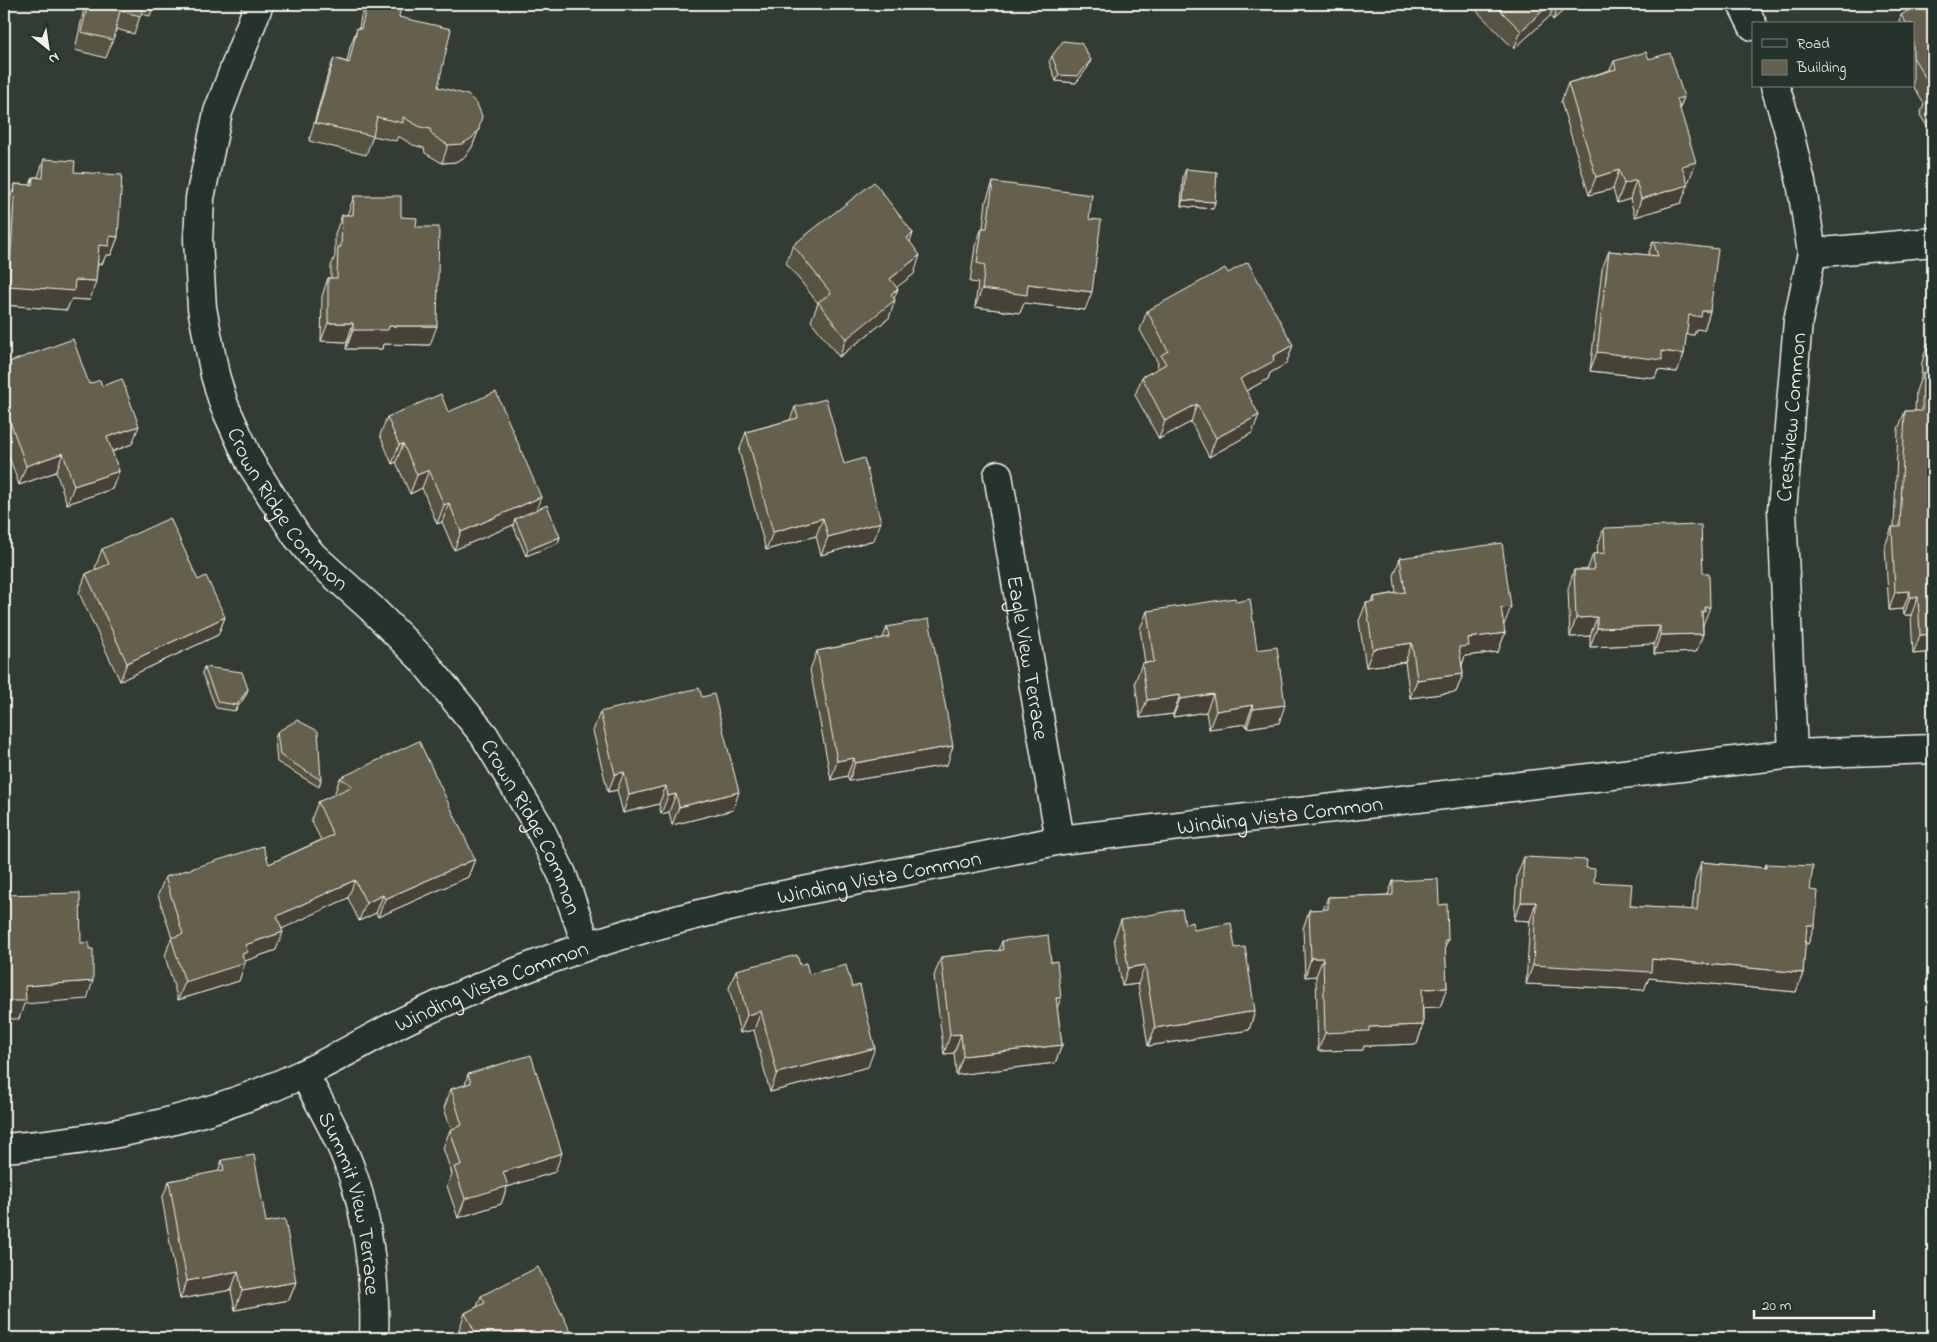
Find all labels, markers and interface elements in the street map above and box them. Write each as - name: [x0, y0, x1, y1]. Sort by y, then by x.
- north arrow: [22, 22, 72, 72]
- legend: [1752, 22, 1914, 88]
- text: Road: [1797, 33, 1830, 55]
- text: N: [44, 47, 63, 69]
- text: Building: [1796, 57, 1846, 80]
- street label: Crestview Common: [1770, 331, 1816, 503]
- street label: Crown Ridge Common: [217, 423, 355, 600]
- street label: Eagle View Terrace: [996, 573, 1056, 743]
- street label: Crown Ridge Common: [471, 734, 588, 920]
- street label: Winding Vista Common: [1176, 789, 1385, 845]
- street label: Winding Vista Common: [775, 844, 984, 915]
- street label: Winding Vista Common: [390, 934, 593, 1042]
- street label: Summit View Terrace: [308, 1106, 387, 1296]
- scale bar: [1754, 1287, 1874, 1319]
- text: 20 m: [1762, 1295, 1792, 1317]

